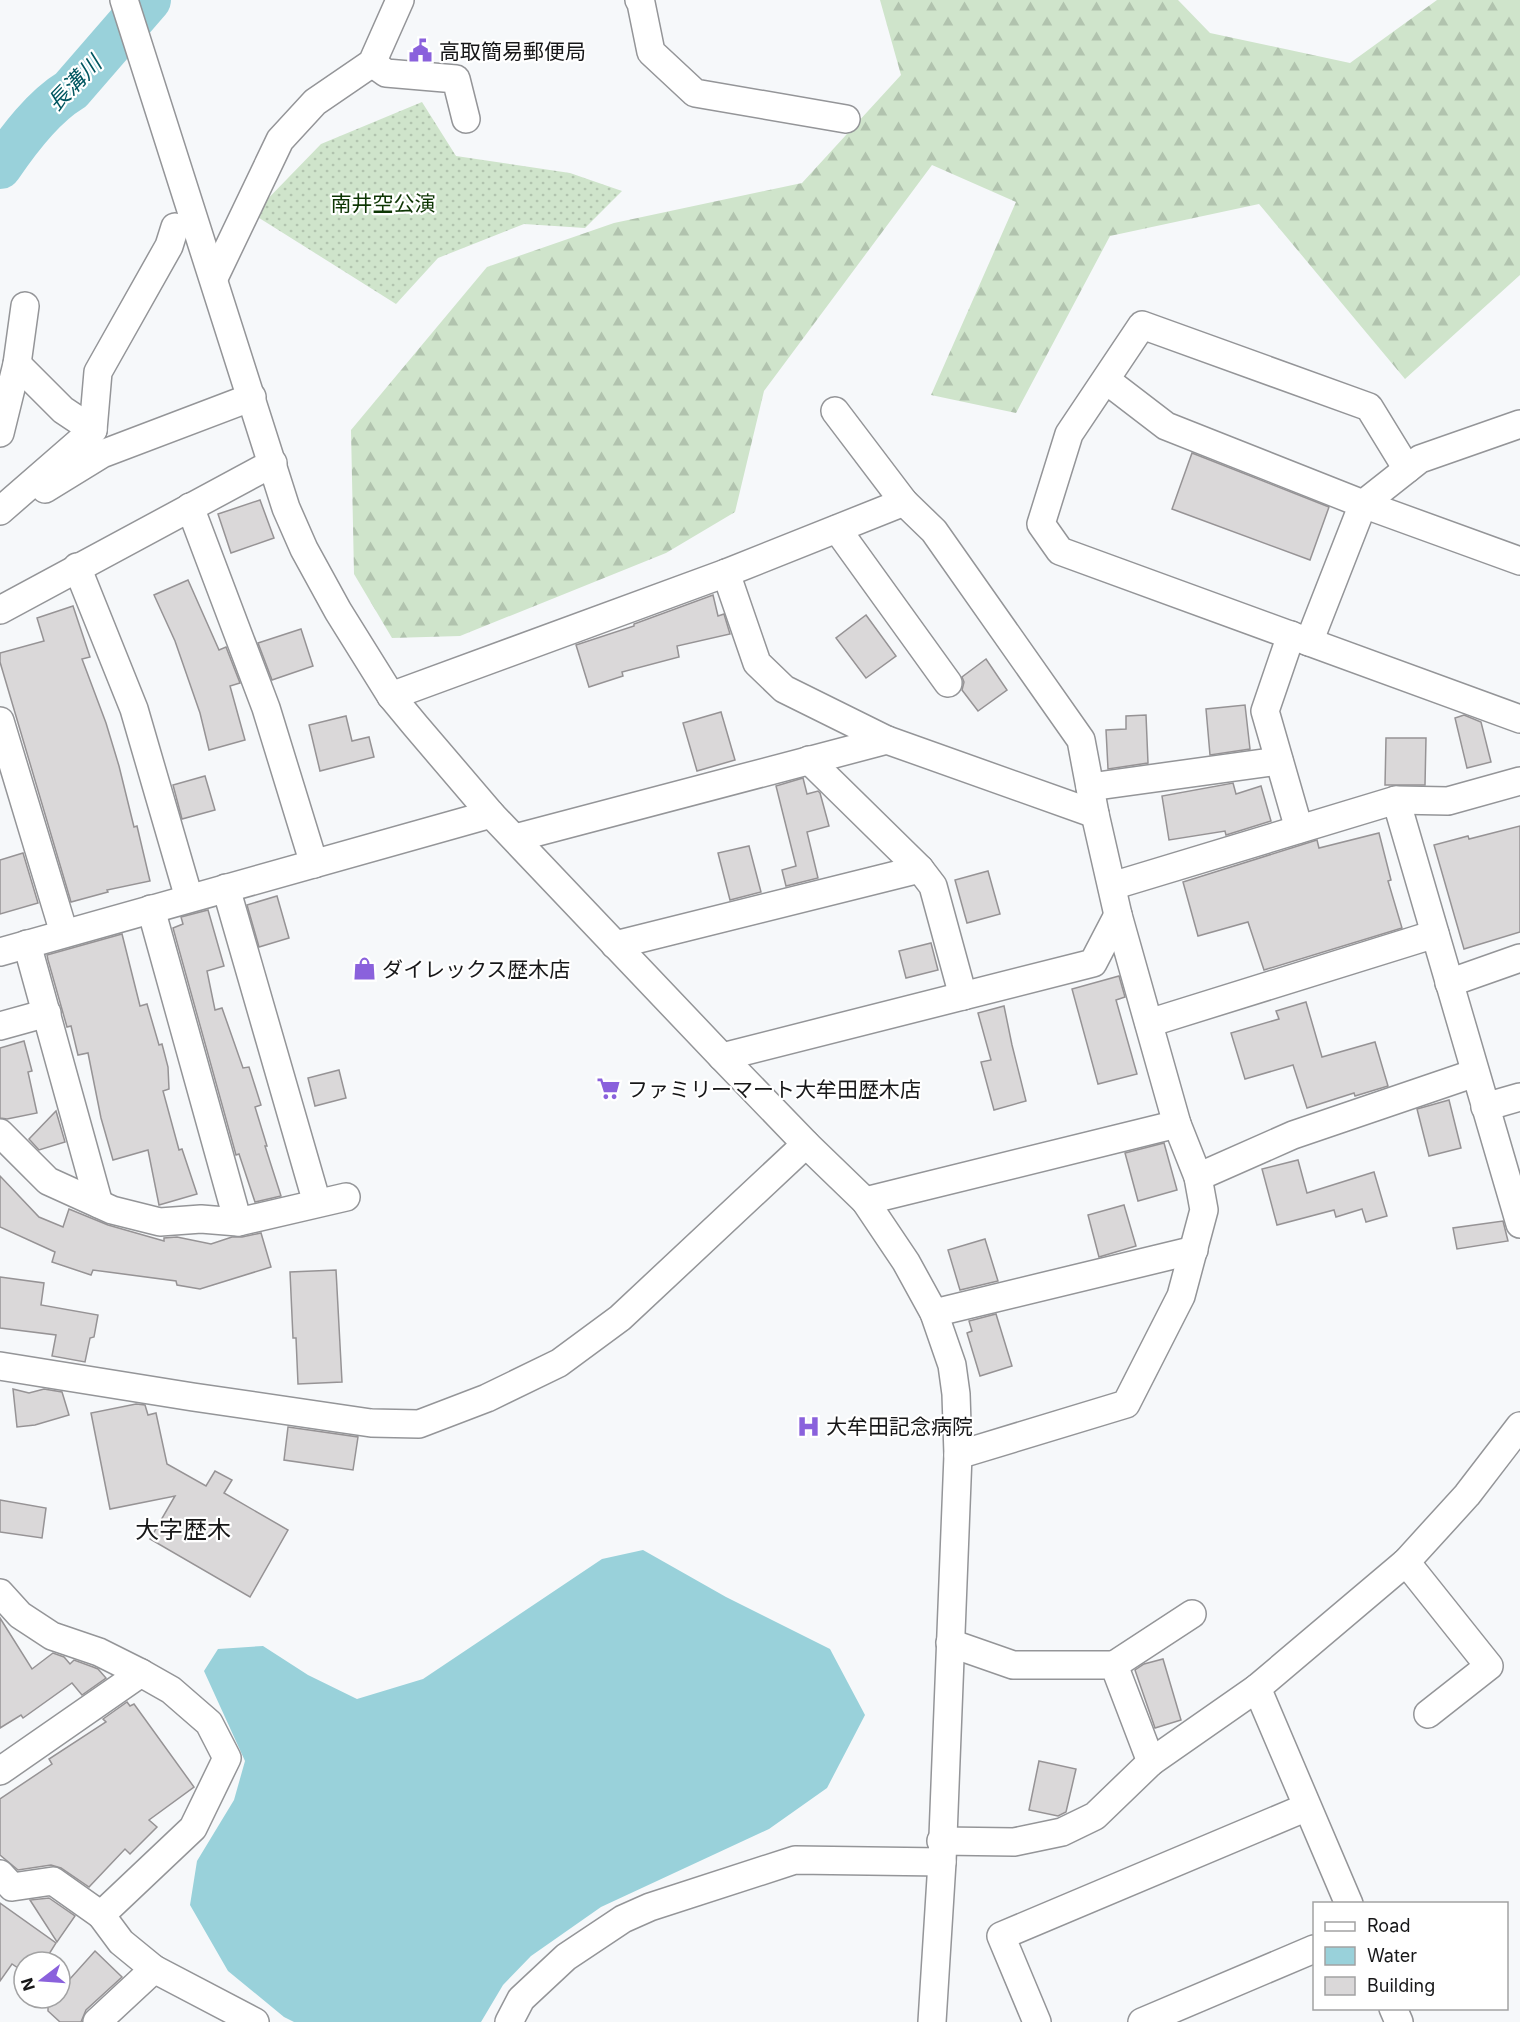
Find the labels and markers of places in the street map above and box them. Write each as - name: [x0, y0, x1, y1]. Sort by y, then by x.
- public building icon: 高取簡易郵便局: [408, 38, 434, 64]
- place label: 高取簡易郵便局: [439, 39, 586, 64]
- shop icon: ダイレックス歴木店: [351, 956, 377, 982]
- place label: ダイレックス歴木店: [382, 957, 570, 982]
- supermarket icon: ファミリーマート大牟田歴木店: [596, 1076, 622, 1102]
- place label: ファミリーマート大牟田歴木店: [627, 1077, 921, 1102]
- hospital icon: 大牟田記念病院: [795, 1413, 821, 1439]
- place label: 大牟田記念病院: [826, 1414, 973, 1439]

